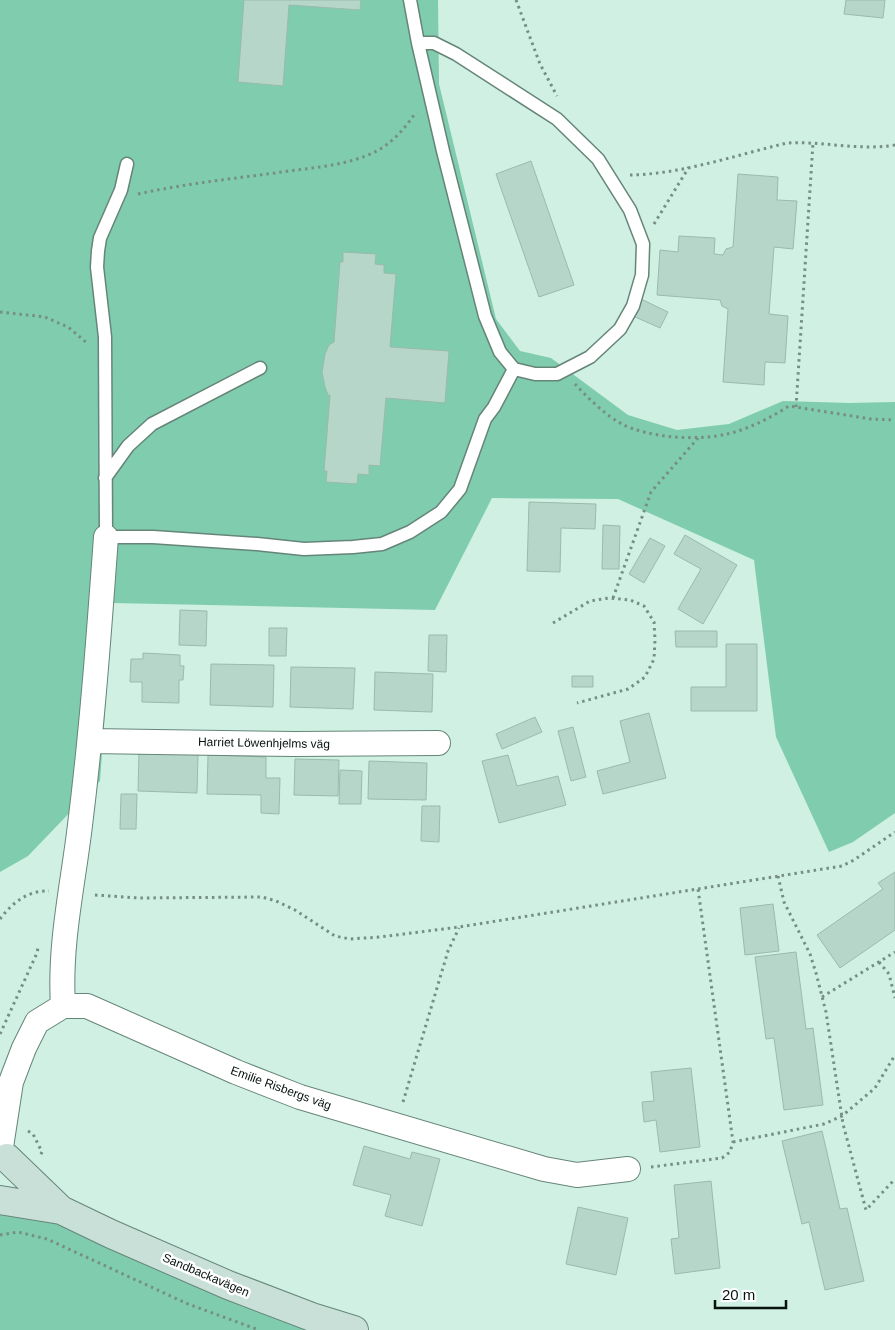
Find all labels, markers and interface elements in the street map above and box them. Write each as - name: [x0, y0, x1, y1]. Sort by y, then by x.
- street label: Harriet Löwenhjelms väg: [198, 735, 330, 751]
- street label: Emilie Risbergs väg: [229, 1063, 333, 1113]
- street label: Sandbackavägen: [161, 1250, 251, 1300]
- scale bar: [715, 1278, 786, 1310]
- text: 20 m: [722, 1286, 755, 1303]

